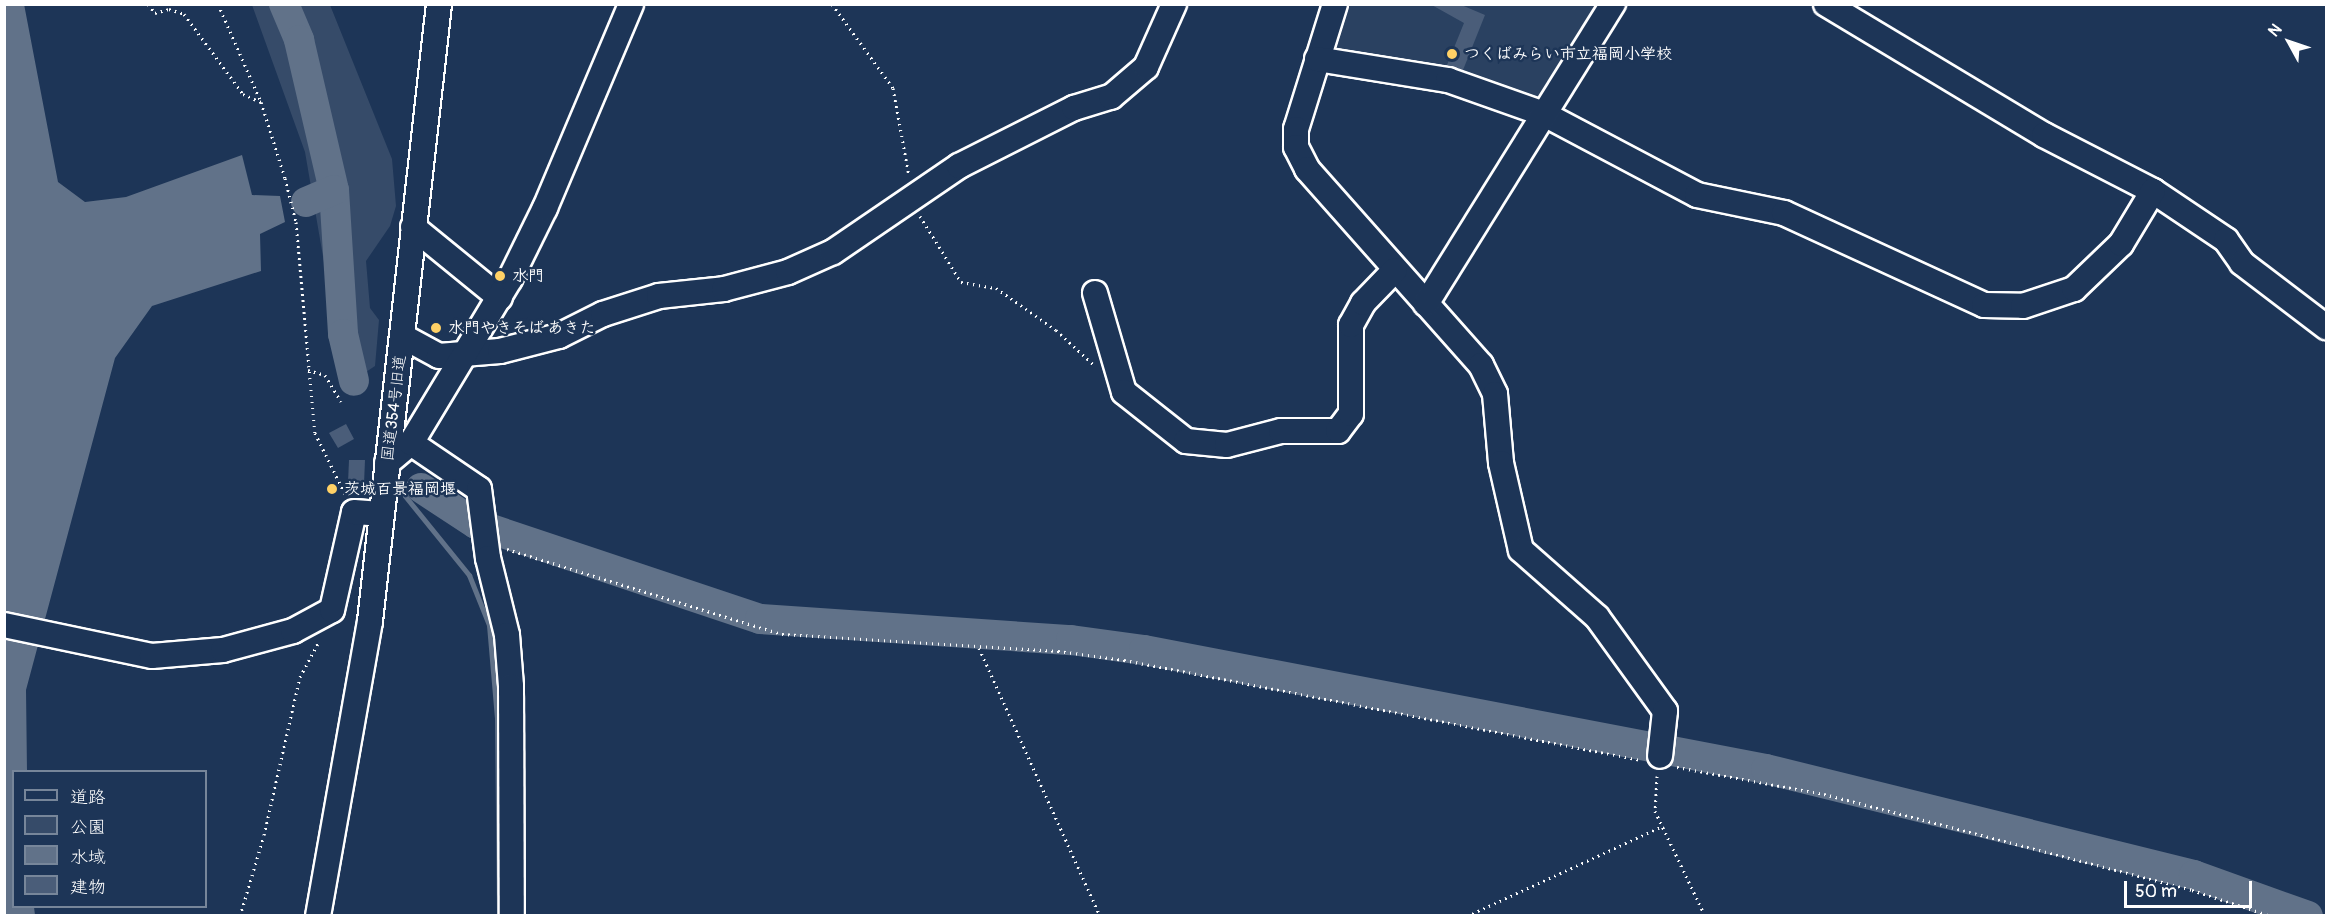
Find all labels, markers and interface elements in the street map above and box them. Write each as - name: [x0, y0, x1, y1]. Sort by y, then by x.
- north arrow: [2259, 12, 2319, 72]
- text: N: [2264, 20, 2286, 41]
- place label: つくばみらい市立福岡小学校: [1464, 44, 1672, 64]
- marker: つくばみらい市立福岡小学校: [1445, 47, 1459, 61]
- place label: 水門: [512, 266, 544, 286]
- marker: 水門: [493, 269, 507, 283]
- place label: 水門やきそば あきた: [448, 318, 595, 338]
- marker: 水門やきそば あきた: [429, 321, 443, 335]
- street label: 国道354号旧道: [378, 354, 410, 462]
- place label: 茨城百景福岡堰: [344, 479, 456, 499]
- marker: 茨城百景福岡堰: [325, 482, 339, 496]
- legend: [12, 770, 207, 908]
- text: 道路: [70, 786, 106, 809]
- text: 公園: [70, 816, 106, 839]
- text: 水域: [70, 846, 106, 869]
- scale bar: [2127, 869, 2254, 907]
- text: 建物: [70, 876, 106, 899]
- text: 50 m: [2135, 880, 2177, 903]

